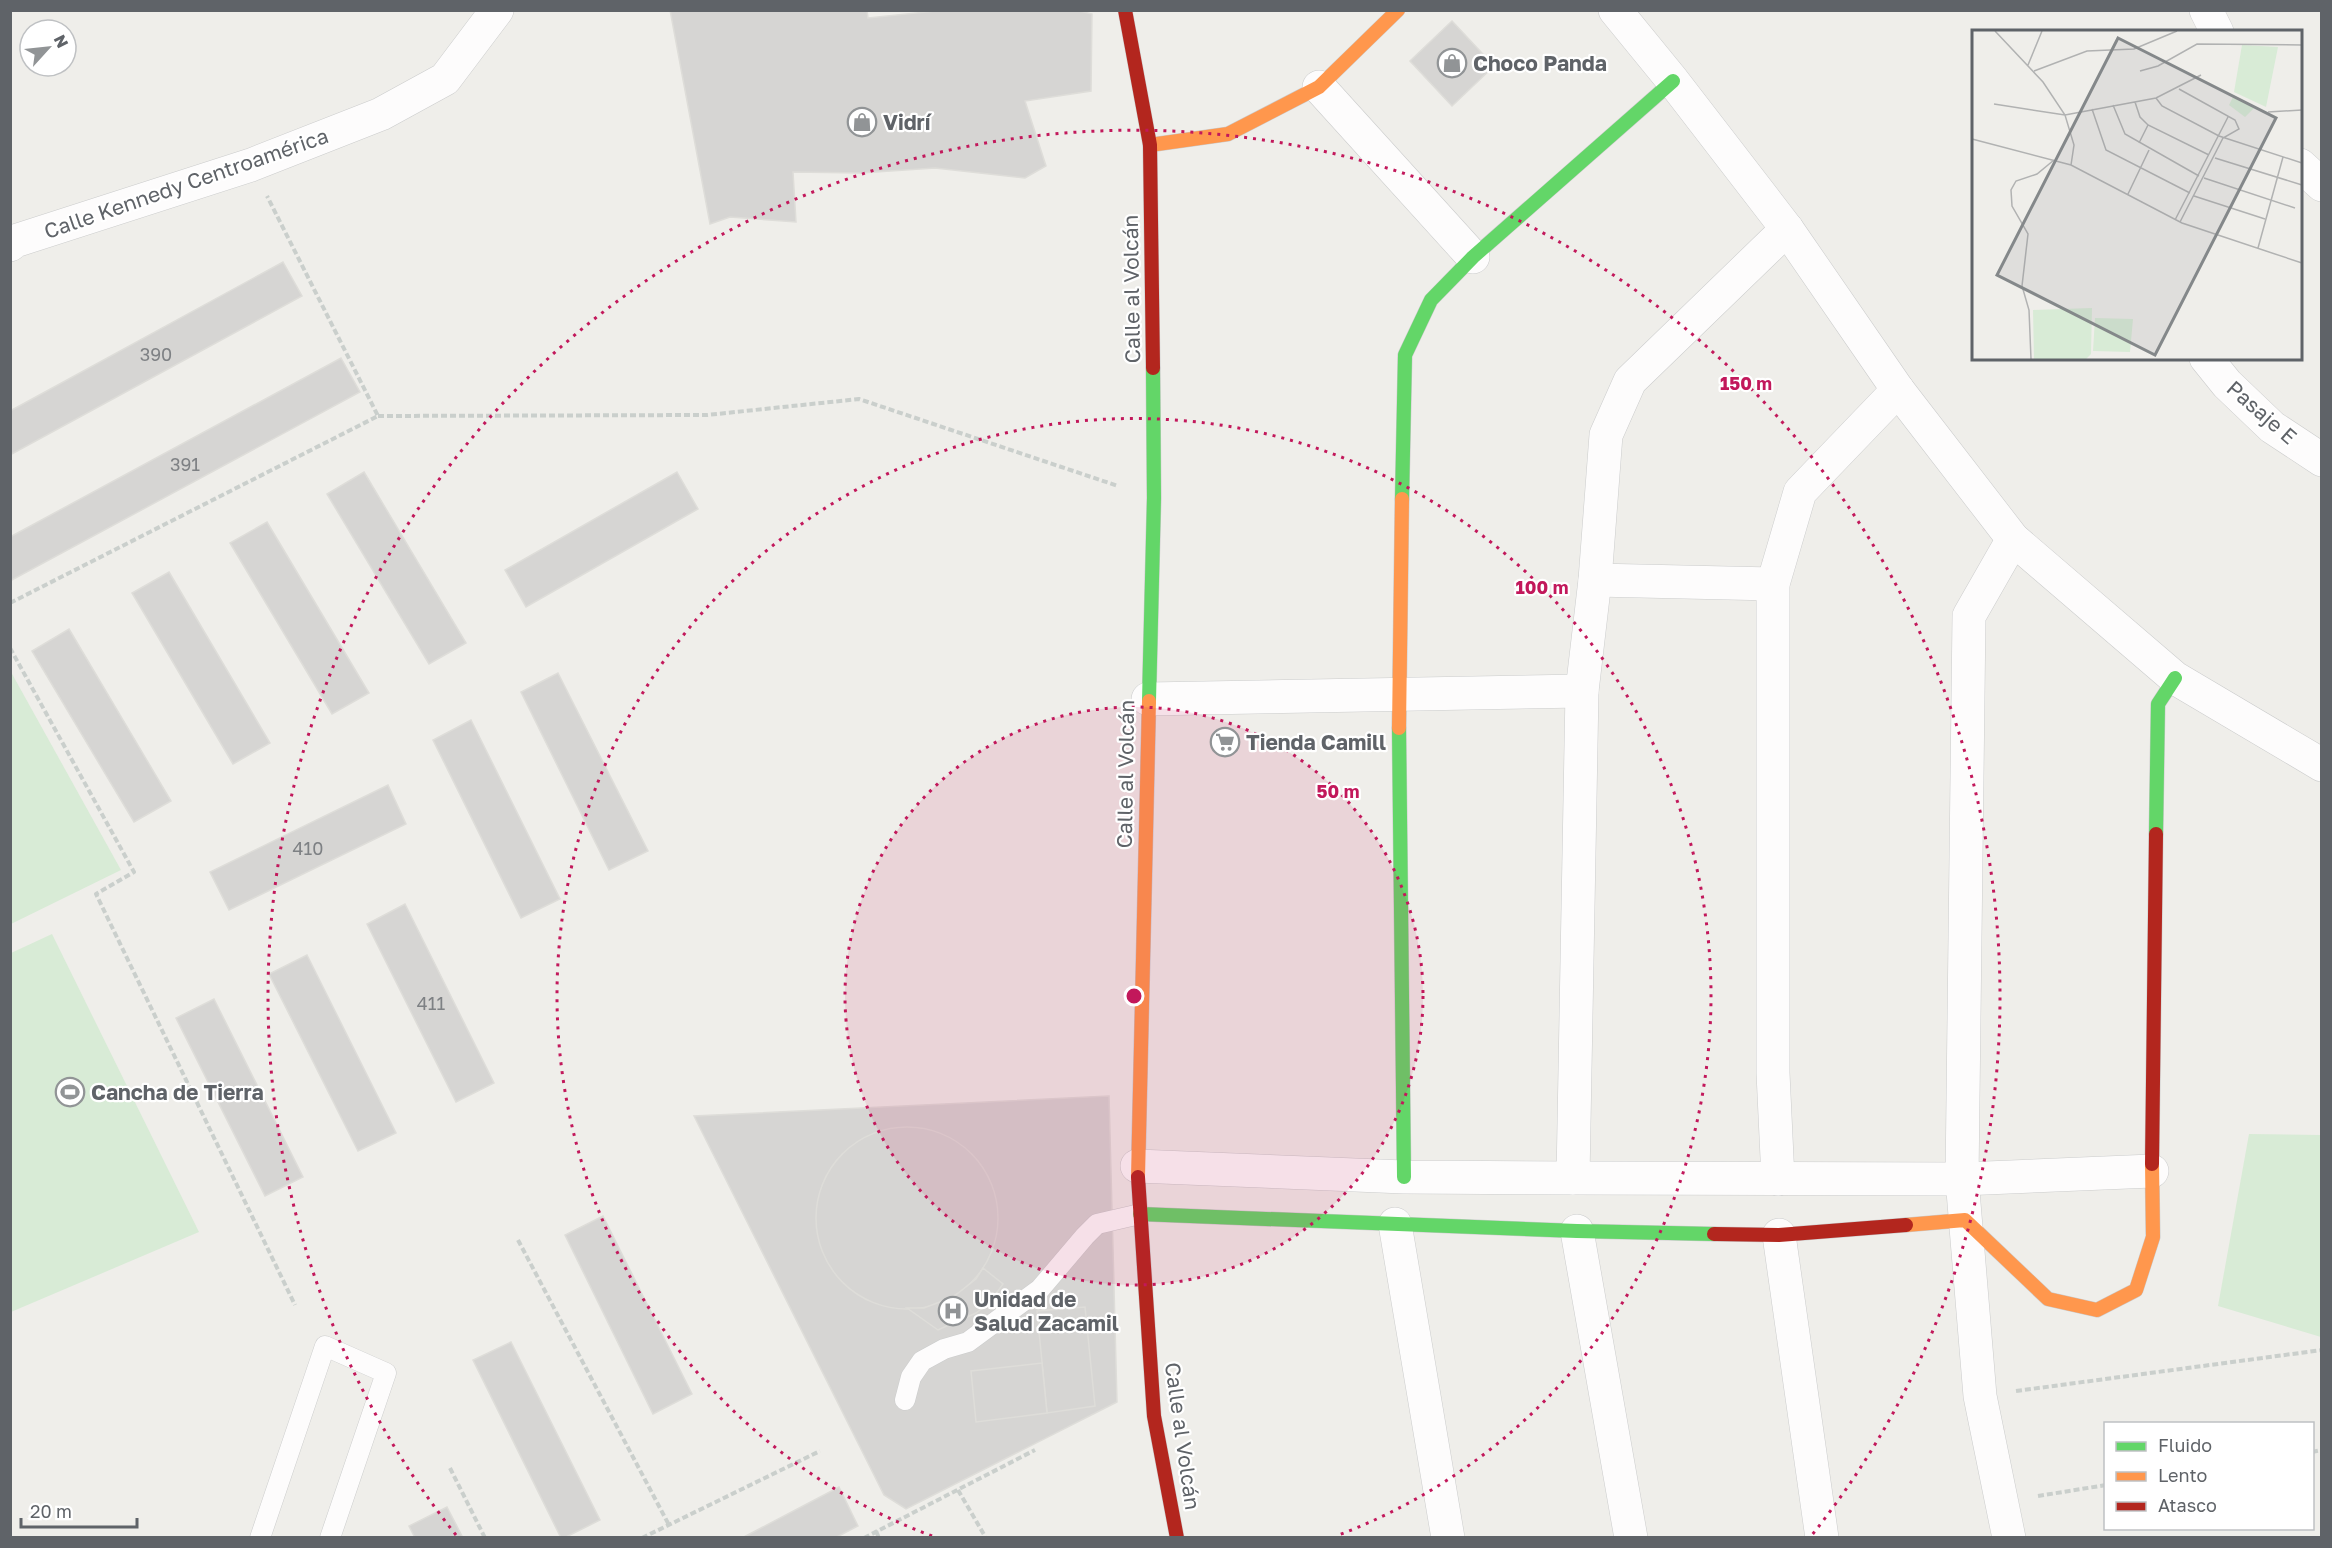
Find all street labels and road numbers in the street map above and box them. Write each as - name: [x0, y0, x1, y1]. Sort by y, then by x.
- street label: Calle Kennedy Centroamérica: [40, 122, 332, 244]
- street label: Calle al Volcán: [1117, 214, 1145, 364]
- street label: Pasaje E: [2222, 375, 2302, 449]
- street label: Calle al Volcán: [1111, 699, 1139, 849]
- street label: Calle al Volcán: [1160, 1361, 1206, 1511]

